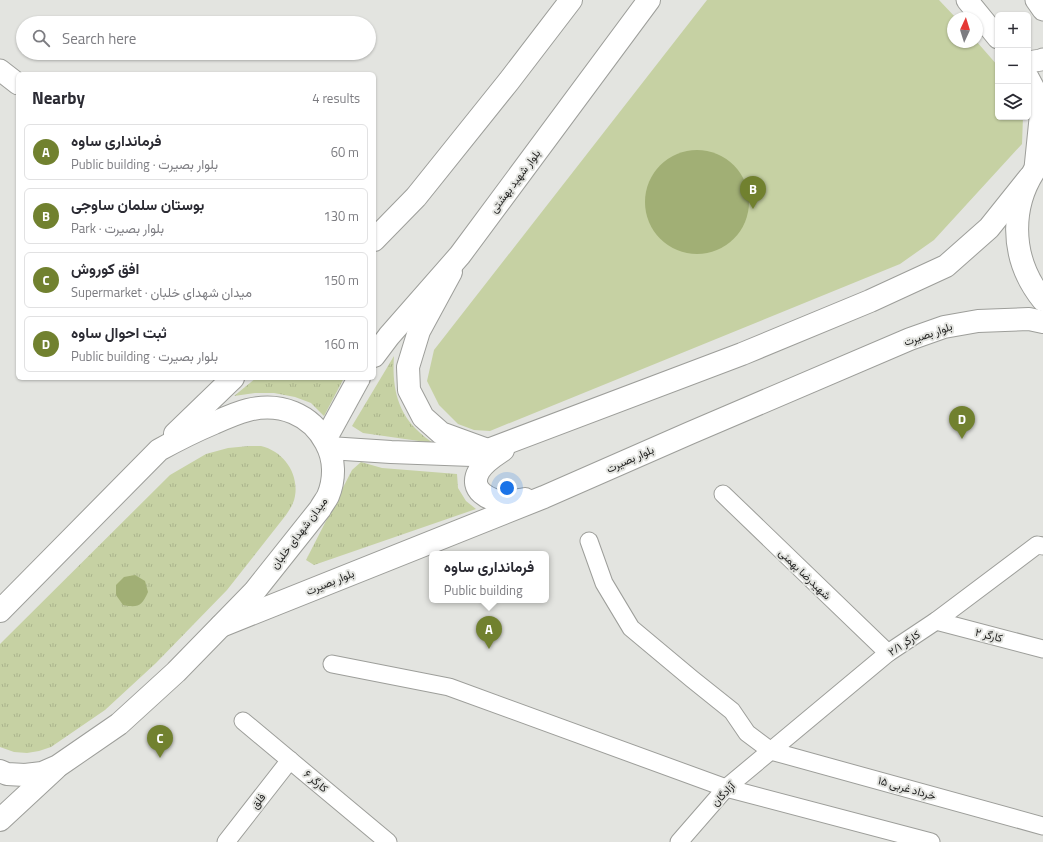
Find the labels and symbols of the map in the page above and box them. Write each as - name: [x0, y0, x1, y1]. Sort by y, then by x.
- north arrow: [947, 12, 983, 48]
- street label: بلوار شهید بهشتی: [486, 146, 544, 216]
- pin: B: [740, 176, 766, 209]
- street label: بلوار بصیرت: [902, 318, 954, 350]
- pin: D: [949, 406, 975, 439]
- street label: بلوار بصیرت: [604, 441, 656, 477]
- your location: [497, 478, 517, 498]
- street label: میدان شهدای خلبان: [267, 494, 331, 572]
- street label: شهیدرضا بهمنی: [775, 545, 835, 603]
- street label: بلوار بصیرت: [304, 565, 356, 599]
- pin: A: [476, 616, 502, 649]
- street label: کارگر ۲: [974, 624, 1005, 646]
- street label: کارگر ۲/۱: [885, 626, 923, 660]
- pin: C: [147, 725, 173, 758]
- street label: کارگر ۶: [300, 766, 332, 796]
- street label: ۱۵ خرداد غربی: [876, 772, 938, 804]
- street label: آزادگان: [707, 777, 740, 810]
- street label: فلق: [247, 790, 269, 812]

